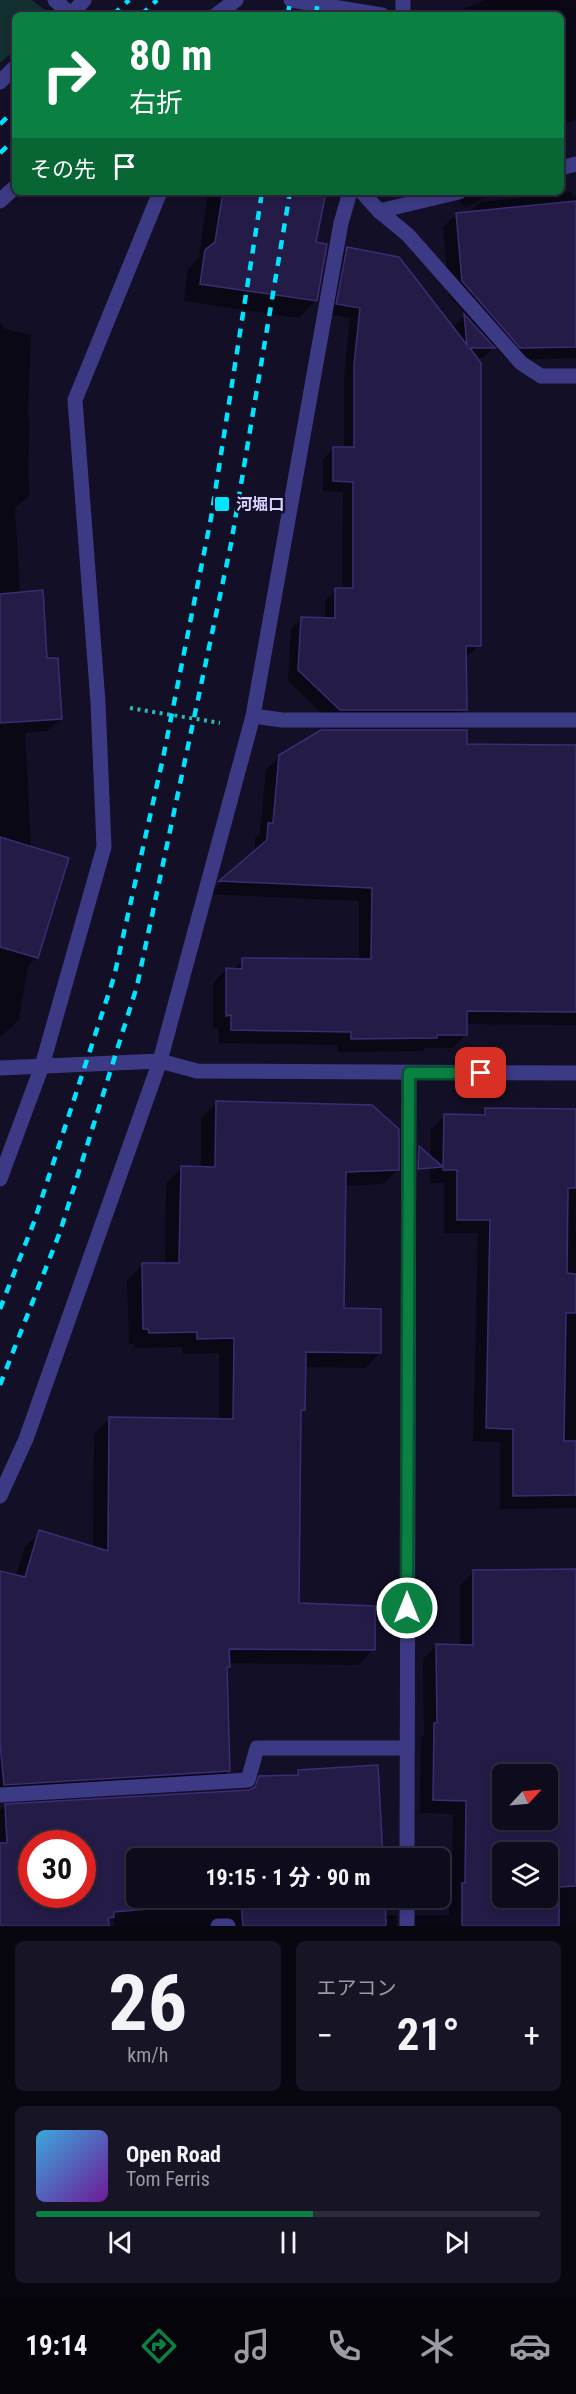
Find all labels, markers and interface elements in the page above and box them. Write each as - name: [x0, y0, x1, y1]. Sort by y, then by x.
- text: 80 m: [129, 31, 212, 80]
- icon: right: [30, 36, 108, 114]
- text: 右折: [129, 87, 183, 119]
- icon: arrive: [108, 150, 141, 183]
- text: その先: [30, 157, 96, 182]
- marker: 河堀口: [213, 495, 231, 513]
- place label: 河堀口: [236, 495, 284, 514]
- pin: [455, 1047, 506, 1098]
- icon: arrive: [464, 1056, 497, 1089]
- position arrow: [375, 1576, 439, 1640]
- north arrow: [492, 1764, 558, 1830]
- map controls: [492, 1764, 558, 1908]
- speed limit sign: 30: [18, 1830, 96, 1908]
- button: layers: [492, 1842, 558, 1908]
- text: 19:15 · 1 分 · 90 m: [205, 1865, 371, 1890]
- text: 26: [108, 1958, 187, 2049]
- text: エアコン: [317, 1976, 397, 2000]
- text: 21°: [397, 2008, 460, 2061]
- text: −: [317, 2016, 333, 2055]
- text: +: [524, 2016, 540, 2055]
- text: km/h: [127, 2043, 168, 2067]
- text: Open Road: [126, 2142, 221, 2167]
- text: Tom Ferris: [126, 2167, 210, 2191]
- icon: previous: [104, 2226, 137, 2259]
- icon: pause: [272, 2226, 305, 2259]
- icon: next: [440, 2226, 473, 2259]
- icon: directions: [138, 2325, 180, 2367]
- icon: music: [231, 2325, 273, 2367]
- icon: phone: [323, 2325, 365, 2367]
- icon: climate: [416, 2325, 458, 2367]
- icon: car: [509, 2325, 551, 2367]
- text: 19:14: [25, 2330, 87, 2362]

